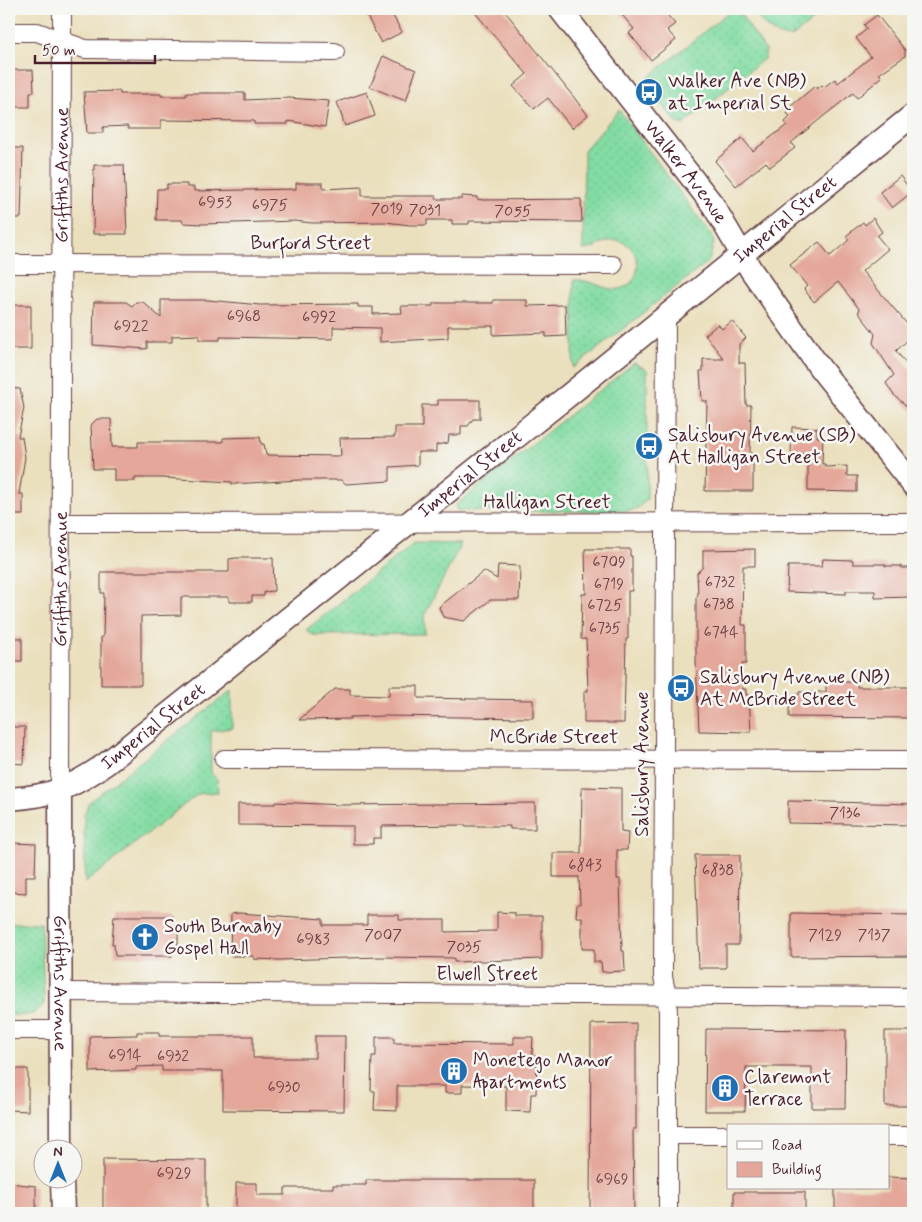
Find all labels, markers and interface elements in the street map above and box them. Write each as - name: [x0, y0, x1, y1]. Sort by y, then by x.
- scale bar: [35, 32, 155, 64]
- text: 50 m: [42, 41, 76, 61]
- place label: Walker Ave (NB) at Imperial St: [668, 69, 806, 116]
- bus stop icon: Walker Ave (NB) at Imperial St: [634, 77, 664, 107]
- street label: Griffiths Avenue: [49, 107, 74, 243]
- street label: Walker Avenue: [639, 115, 734, 228]
- street label: Imperial Street: [728, 170, 842, 269]
- house number: 6953: [198, 192, 232, 213]
- house number: 6975: [252, 195, 288, 216]
- house number: 7019: [371, 199, 404, 220]
- house number: 7031: [409, 200, 441, 221]
- house number: 7055: [494, 201, 532, 222]
- street label: Burford Street: [251, 231, 371, 259]
- house number: 6968: [227, 306, 261, 327]
- house number: 6992: [302, 307, 336, 328]
- house number: 6922: [113, 316, 149, 337]
- place label: Salisbury Avenue (SB) At Halligan Street: [668, 423, 856, 471]
- street label: Imperial Street: [412, 425, 527, 523]
- bus stop icon: Salisbury Avenue (SB) At Halligan Street: [634, 431, 664, 461]
- street label: Halligan Street: [483, 490, 611, 516]
- street label: Griffiths Avenue: [48, 511, 73, 647]
- house number: 6709: [592, 552, 626, 573]
- house number: 6732: [705, 572, 735, 593]
- house number: 6719: [594, 574, 624, 595]
- house number: 6738: [703, 594, 735, 615]
- house number: 6725: [587, 595, 623, 616]
- house number: 6735: [589, 618, 621, 639]
- house number: 6744: [704, 622, 738, 643]
- place label: Salisbury Avenue (NB) At McBride Street: [700, 665, 890, 712]
- bus stop icon: Salisbury Avenue (NB) At McBride Street: [666, 673, 696, 703]
- street label: Imperial Street: [96, 677, 210, 776]
- street label: Salisbury Avenue: [630, 691, 656, 837]
- street label: McBride Street: [490, 725, 618, 750]
- house number: 7136: [829, 803, 861, 824]
- house number: 6843: [568, 855, 602, 876]
- house number: 6838: [702, 860, 734, 881]
- place label: South Burnaby Gospel Hall: [164, 914, 282, 961]
- street label: Griffiths Avenue: [48, 915, 73, 1051]
- church icon: South Burnaby Gospel Hall: [130, 922, 160, 952]
- house number: 7007: [364, 925, 402, 946]
- house number: 7129: [808, 925, 842, 946]
- house number: 7137: [858, 925, 891, 946]
- house number: 6983: [296, 929, 330, 950]
- house number: 7035: [447, 937, 482, 958]
- street label: Elwell Street: [436, 962, 538, 987]
- house number: 6914: [108, 1045, 142, 1066]
- house number: 6932: [157, 1046, 189, 1067]
- place label: Monetego Manor Apartments: [473, 1048, 613, 1097]
- building icon: Monetego Manor Apartments: [439, 1056, 469, 1086]
- place label: Claremont Terrace: [744, 1065, 831, 1112]
- building icon: Claremont Terrace: [710, 1073, 740, 1103]
- house number: 6930: [267, 1077, 301, 1098]
- legend: [727, 1124, 890, 1190]
- text: Road: [772, 1136, 802, 1156]
- north arrow: [32, 1140, 82, 1190]
- text: N: [53, 1143, 63, 1161]
- text: Building: [772, 1160, 822, 1181]
- house number: 6929: [156, 1163, 192, 1184]
- house number: 6969: [595, 1169, 629, 1190]

